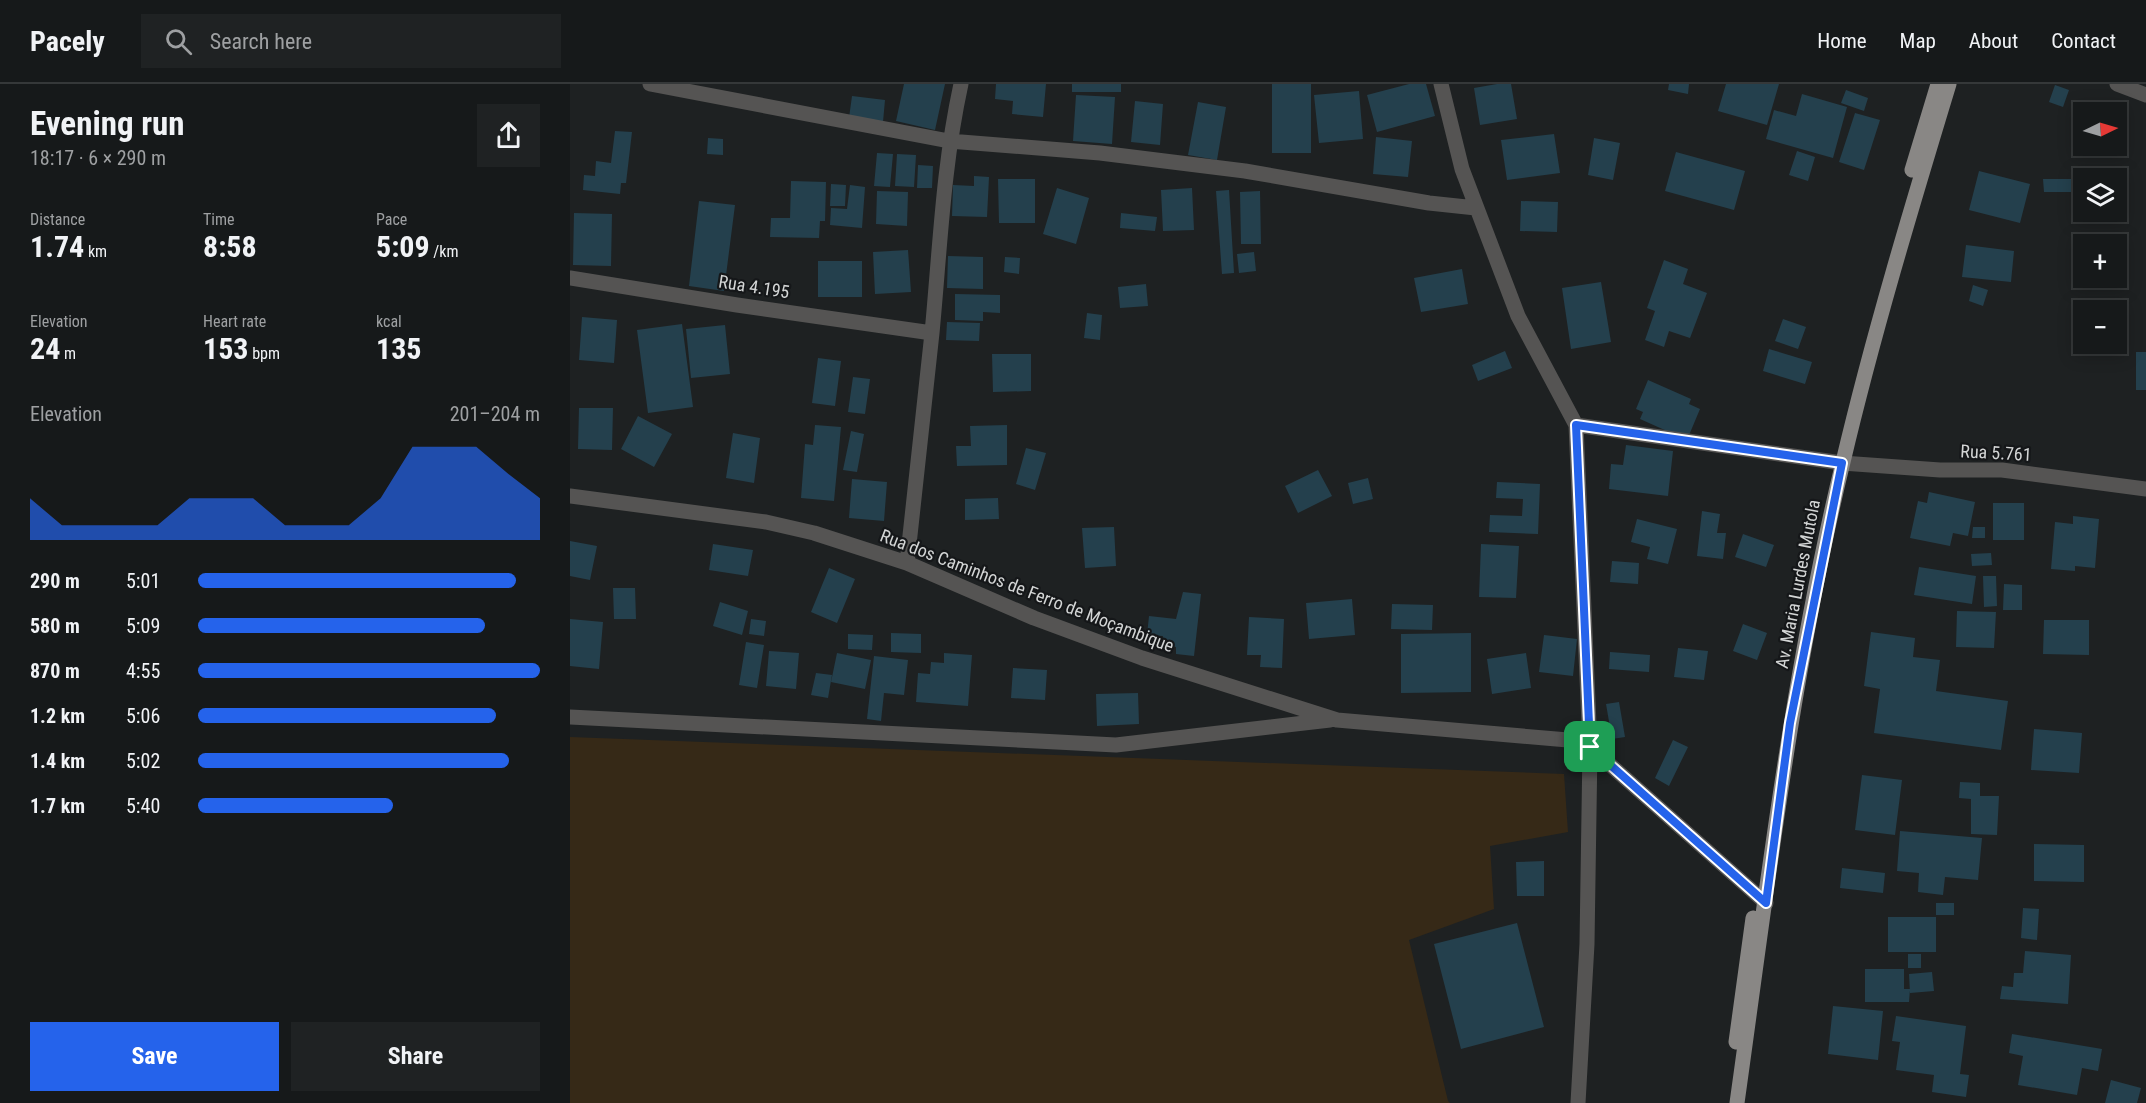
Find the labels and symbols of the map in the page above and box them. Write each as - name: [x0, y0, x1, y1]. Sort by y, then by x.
- north arrow: [2073, 102, 2127, 156]
- street label: Rua 4.195: [717, 271, 791, 302]
- street label: Rua 5.761: [1960, 440, 2032, 465]
- street label: Av. Maria Lurdes Mutola: [1771, 498, 1824, 670]
- street label: Rua dos Caminhos de Ferro de Moçambique: [877, 525, 1177, 656]
- pin: [1564, 721, 1615, 772]

